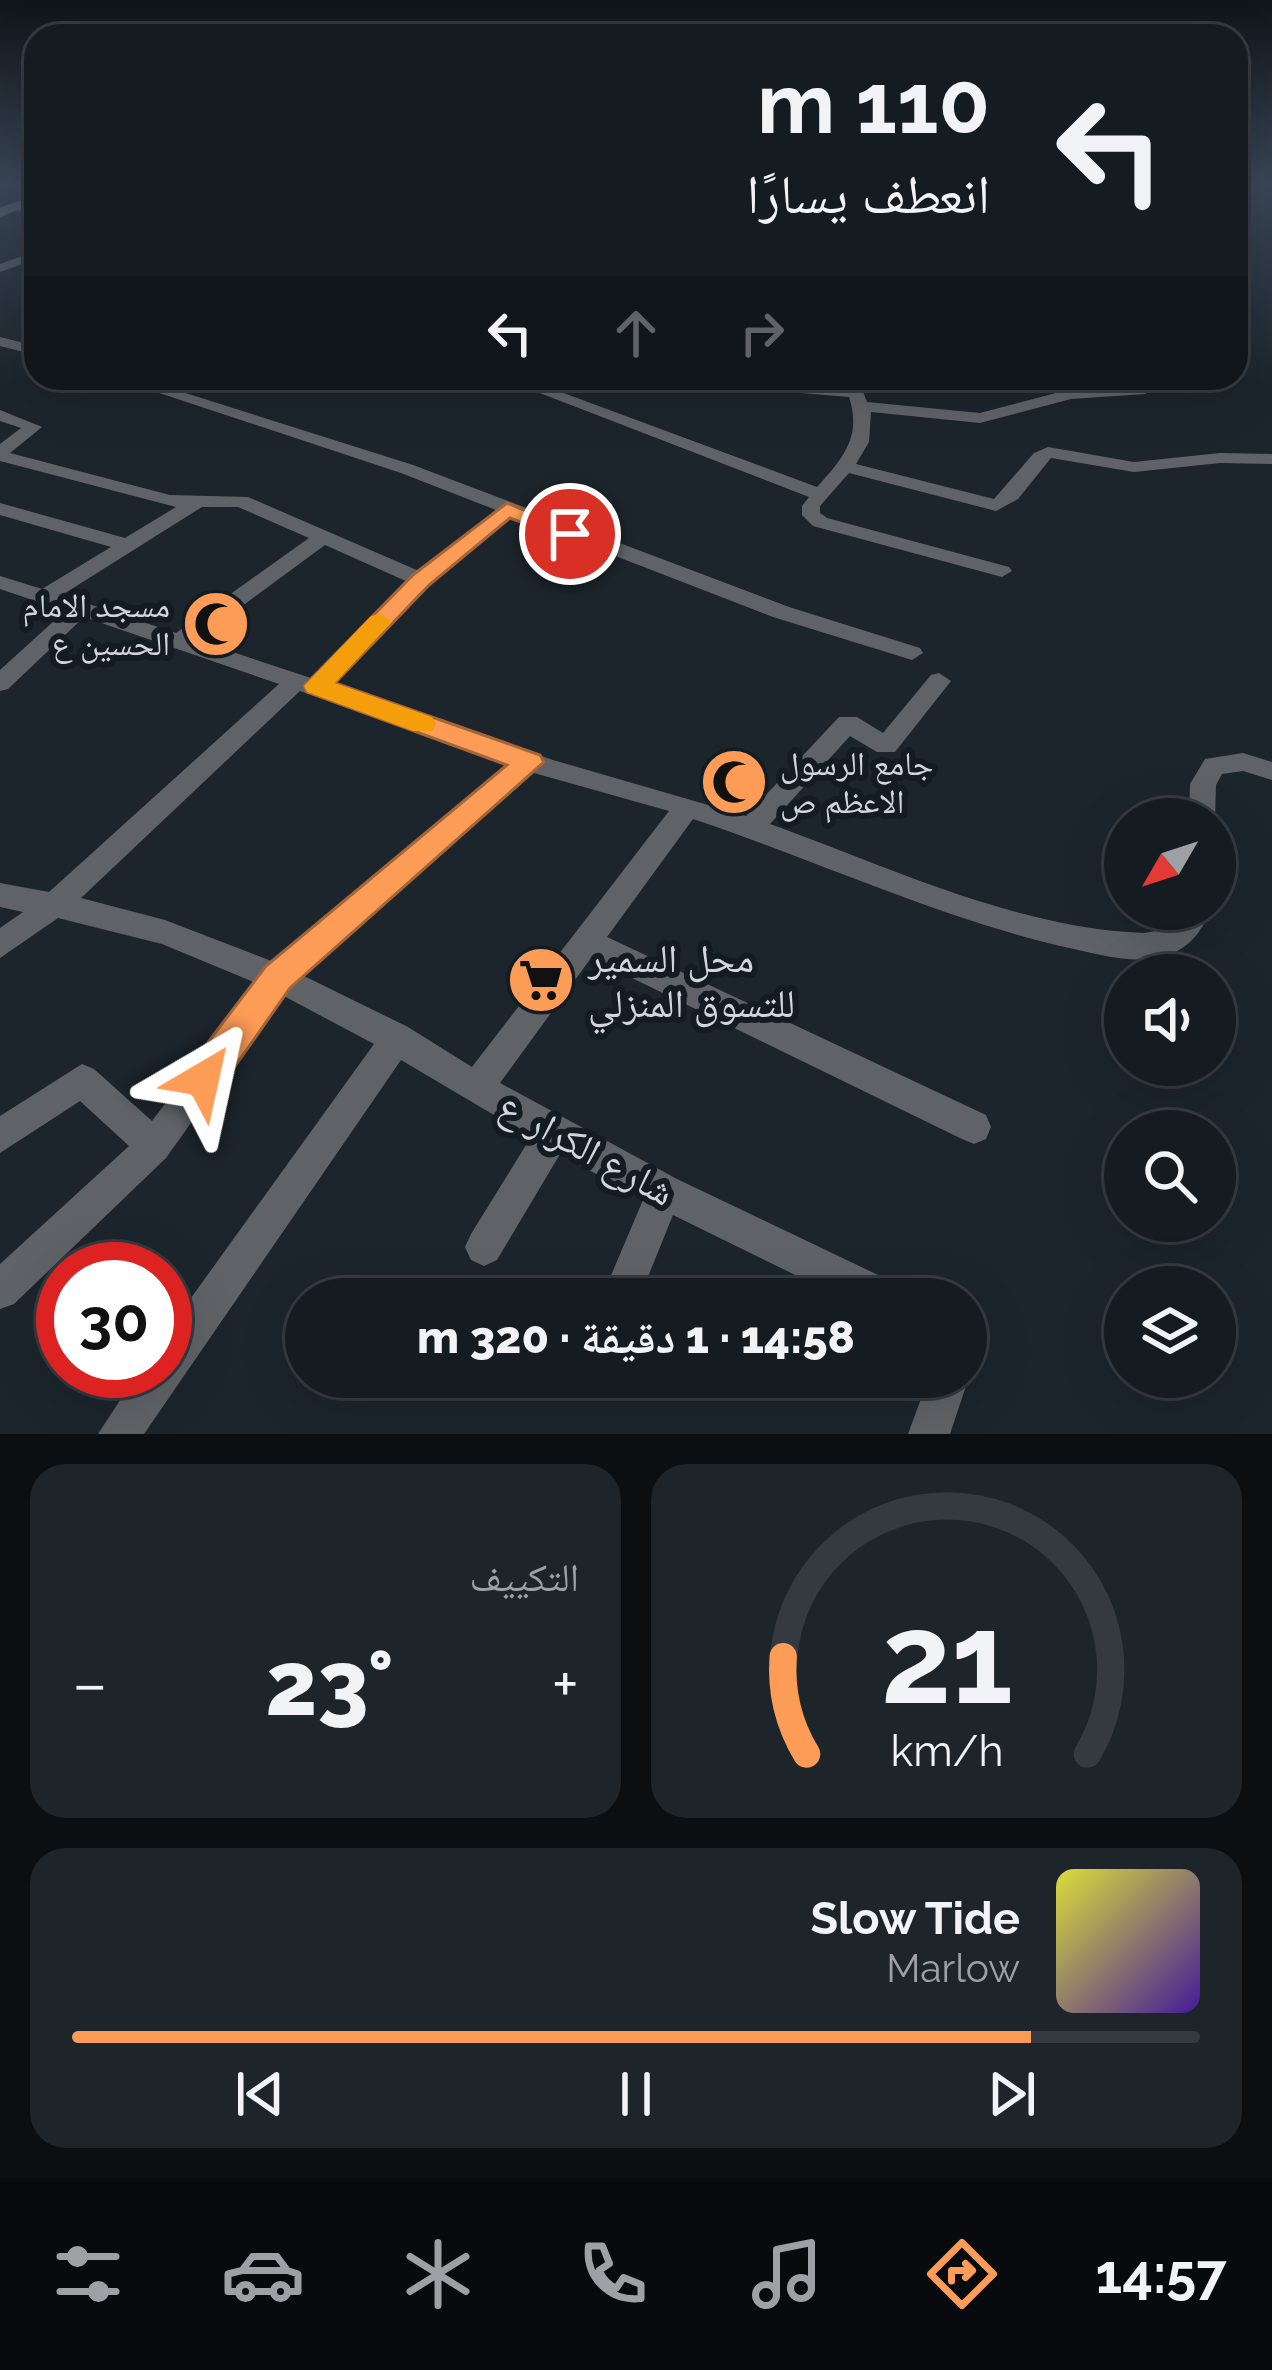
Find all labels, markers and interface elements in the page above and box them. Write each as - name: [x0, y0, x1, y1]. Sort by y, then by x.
- text: 110 m: [757, 54, 990, 153]
- icon: left: [1032, 72, 1188, 228]
- text: انعطف يسارًا: [746, 162, 990, 226]
- icon: left: [477, 300, 543, 366]
- icon: ahead: [603, 300, 669, 366]
- icon: right: [729, 300, 795, 366]
- pin: [519, 483, 621, 585]
- icon: arrive: [537, 501, 603, 567]
- place label: مسجد الامام الحسين ع: [23, 586, 170, 664]
- mosque icon: مسجد الامام الحسين ع: [181, 589, 251, 659]
- place label: جامع الرسول الاعظم ص: [780, 744, 934, 824]
- mosque icon: جامع الرسول الاعظم ص: [699, 747, 769, 817]
- north arrow: [1104, 798, 1236, 930]
- map controls: [1104, 798, 1236, 1398]
- place label: محل السمير للتسوق المنزلي: [587, 935, 795, 1035]
- supermarket icon: محل السمير للتسوق المنزلي: [506, 945, 576, 1015]
- button: sound: [1104, 954, 1236, 1086]
- position arrow: [140, 1016, 266, 1142]
- street label: شارع الكرار ع: [490, 1081, 683, 1217]
- button: search: [1104, 1110, 1236, 1242]
- speed limit sign: 30: [36, 1242, 192, 1398]
- button: layers: [1104, 1266, 1236, 1398]
- text: 14:58 · 1 دقيقة · 320 m: [417, 1311, 855, 1364]
- text: التكييف: [470, 1554, 579, 1600]
- text: 21: [880, 1586, 1013, 1732]
- text: 23°: [265, 1630, 394, 1736]
- text: −: [72, 1645, 108, 1722]
- text: +: [552, 1645, 579, 1722]
- text: km/h: [890, 1726, 1003, 1776]
- text: Slow Tide: [810, 1892, 1020, 1945]
- text: Marlow: [886, 1945, 1020, 1991]
- icon: previous: [227, 2061, 293, 2127]
- icon: pause: [603, 2061, 669, 2127]
- icon: next: [979, 2061, 1045, 2127]
- icon: filters: [46, 2232, 130, 2316]
- icon: car: [221, 2232, 305, 2316]
- icon: climate: [396, 2232, 480, 2316]
- icon: phone: [571, 2232, 655, 2316]
- icon: music: [745, 2232, 829, 2316]
- icon: directions: [920, 2232, 1004, 2316]
- text: 14:57: [1095, 2242, 1227, 2306]

